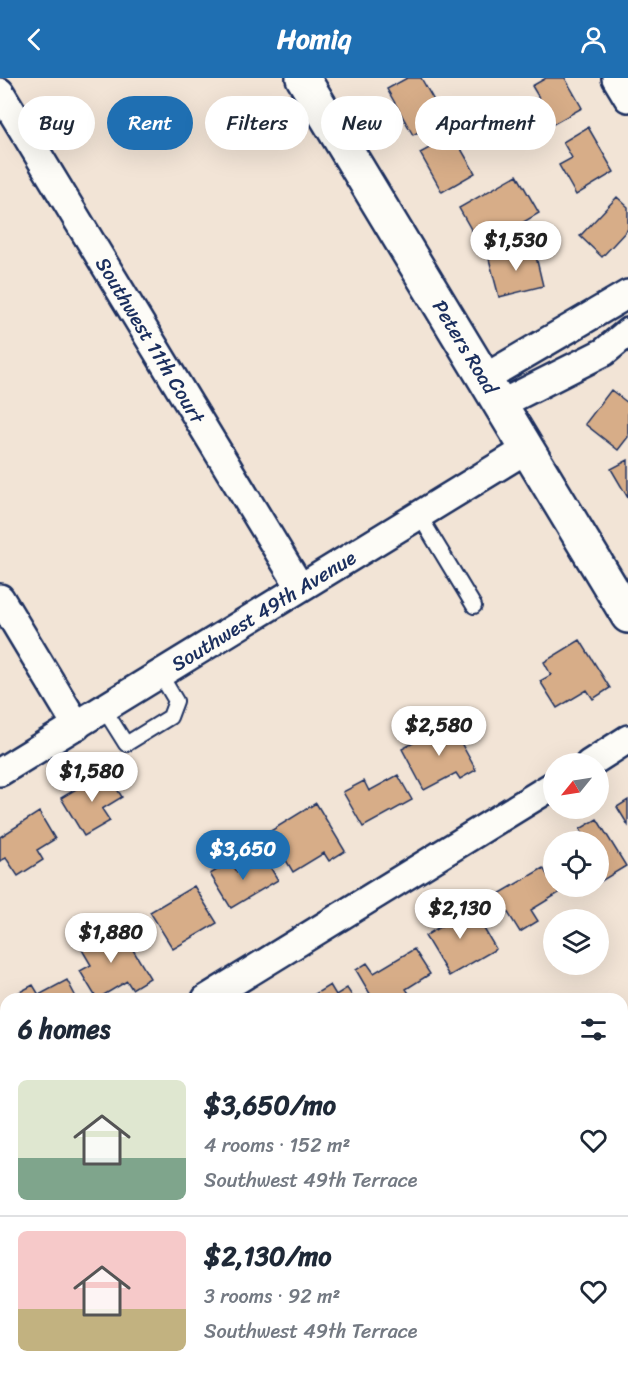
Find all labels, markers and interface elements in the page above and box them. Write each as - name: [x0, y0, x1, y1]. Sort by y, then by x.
- text: Homiq: [277, 15, 351, 63]
- icon: back: [18, 23, 51, 56]
- icon: person: [577, 23, 610, 56]
- chip: Buy: [18, 96, 95, 150]
- chip: Rent: [107, 96, 193, 150]
- chip: Filters: [205, 96, 309, 150]
- chip: New: [321, 96, 403, 150]
- chip: Apartment: [415, 96, 556, 150]
- pin: $1,530: [467, 221, 565, 272]
- text: $1,530: [484, 223, 548, 258]
- street label: Southwest 11th Court: [86, 250, 215, 431]
- street label: Peters Road: [423, 292, 508, 402]
- street label: Southwest 49th Avenue: [164, 540, 363, 681]
- pin: $2,580: [390, 706, 488, 757]
- text: $2,580: [405, 708, 473, 743]
- pin: $1,580: [43, 752, 141, 803]
- north arrow: [543, 753, 609, 819]
- map controls: [543, 753, 609, 975]
- text: $1,580: [60, 754, 124, 789]
- pin: $3,650: [194, 830, 292, 881]
- button: locate: [543, 831, 609, 897]
- text: $3,650: [210, 832, 276, 867]
- pin: $2,130: [411, 889, 509, 940]
- text: $2,130: [429, 891, 491, 926]
- button: layers: [543, 909, 609, 975]
- pin: $1,880: [62, 913, 160, 964]
- text: $1,880: [79, 915, 143, 950]
- text: 6 homes: [18, 1006, 110, 1052]
- icon: filters: [577, 1013, 610, 1046]
- text: $3,650/mo: [204, 1082, 336, 1128]
- icon: home: [66, 1104, 138, 1176]
- icon: heart: [577, 1124, 610, 1157]
- text: 4 rooms · 152 m²: [204, 1128, 350, 1163]
- text: Southwest 49th Terrace: [204, 1163, 417, 1198]
- text: $2,130/mo: [204, 1233, 331, 1279]
- icon: home: [66, 1255, 138, 1327]
- icon: heart: [577, 1275, 610, 1308]
- text: 3 rooms · 92 m²: [204, 1279, 340, 1314]
- text: Southwest 49th Terrace: [204, 1314, 417, 1349]

